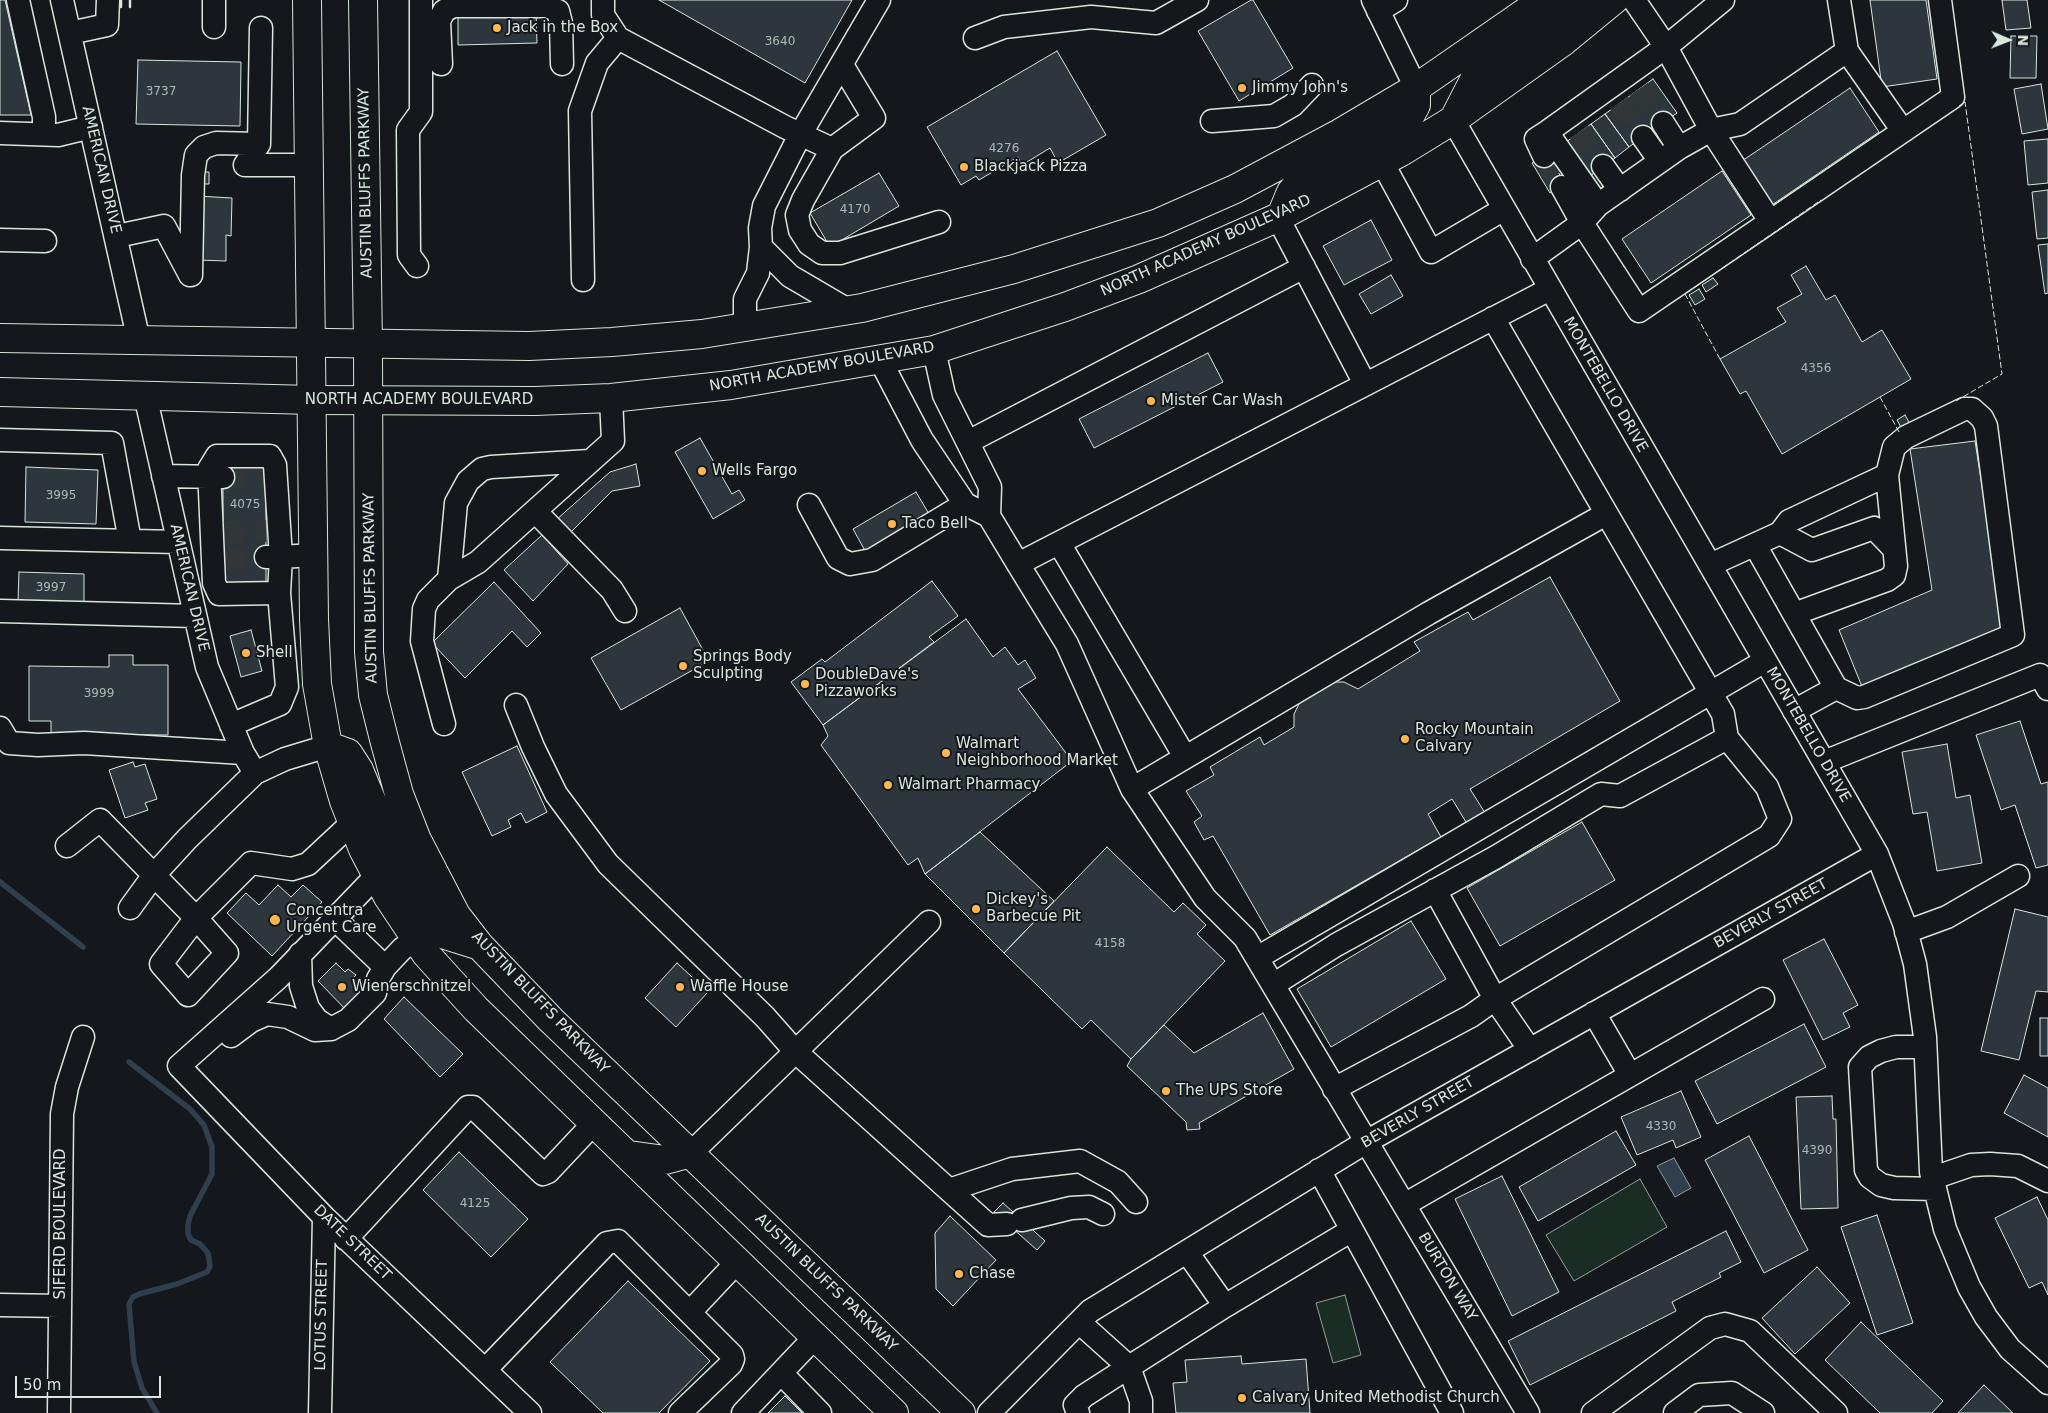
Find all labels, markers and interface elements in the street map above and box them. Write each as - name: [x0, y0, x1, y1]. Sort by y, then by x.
- north arrow: [1983, 15, 2033, 65]
- place label: Jack in the Box: [507, 19, 618, 37]
- marker: Jack in the Box: [491, 22, 503, 34]
- text: N: [2015, 34, 2031, 46]
- house number: 3640: [765, 35, 795, 49]
- place label: Jimmy John's: [1252, 79, 1348, 97]
- marker: Jimmy John's: [1236, 82, 1248, 94]
- house number: 3737: [146, 85, 176, 99]
- street label: AUSTIN BLUFFS PARKWAY: [355, 87, 377, 279]
- street label: AMERICAN DRIVE: [78, 104, 124, 236]
- house number: 4276: [989, 142, 1019, 156]
- place label: Blackjack Pizza: [974, 158, 1087, 176]
- marker: Blackjack Pizza: [958, 161, 970, 173]
- street label: NORTH ACADEMY BOULEVARD: [1098, 191, 1314, 301]
- house number: 4170: [840, 203, 870, 217]
- street label: MONTEBELLO DRIVE: [1559, 314, 1651, 456]
- street label: NORTH ACADEMY BOULEVARD: [708, 338, 936, 396]
- house number: 4356: [1801, 362, 1831, 376]
- street label: NORTH ACADEMY BOULEVARD: [305, 391, 533, 409]
- place label: Mister Car Wash: [1161, 392, 1283, 410]
- marker: Mister Car Wash: [1145, 395, 1157, 407]
- place label: Wells Fargo: [712, 462, 797, 480]
- marker: Wells Fargo: [696, 465, 708, 477]
- house number: 3995: [46, 489, 76, 503]
- street label: AUSTIN BLUFFS PARKWAY: [360, 492, 382, 684]
- house number: 4075: [230, 498, 260, 512]
- place label: Taco Bell: [902, 515, 968, 533]
- marker: Taco Bell: [886, 518, 898, 530]
- street label: AMERICAN DRIVE: [166, 522, 212, 654]
- house number: 3997: [36, 581, 66, 595]
- place label: Shell: [256, 644, 293, 662]
- marker: Shell: [240, 647, 252, 659]
- place label: Springs Body Sculpting: [693, 648, 792, 683]
- marker: Springs Body Sculpting: [677, 660, 689, 672]
- street label: MONTEBELLO DRIVE: [1762, 664, 1854, 806]
- place label: DoubleDave's Pizzaworks: [815, 666, 919, 701]
- marker: DoubleDave's Pizzaworks: [799, 678, 811, 690]
- house number: 3999: [84, 687, 114, 701]
- place label: Rocky Mountain Calvary: [1415, 721, 1534, 756]
- marker: Rocky Mountain Calvary: [1399, 733, 1411, 745]
- place label: Walmart Neighborhood Market: [956, 735, 1118, 770]
- marker: Walmart Neighborhood Market: [940, 747, 952, 759]
- place label: Walmart Pharmacy: [898, 776, 1040, 794]
- marker: Walmart Pharmacy: [882, 779, 894, 791]
- street label: BEVERLY STREET: [1711, 875, 1831, 953]
- place label: Dickey's Barbecue Pit: [986, 891, 1081, 926]
- place label: Concentra Urgent Care: [286, 902, 377, 937]
- marker: Dickey's Barbecue Pit: [970, 903, 982, 915]
- marker: Concentra Urgent Care: [268, 913, 282, 927]
- street label: AUSTIN BLUFFS PARKWAY: [467, 928, 613, 1078]
- house number: 4158: [1095, 937, 1125, 951]
- place label: Wienerschnitzel: [352, 978, 471, 996]
- place label: Waffle House: [690, 978, 789, 996]
- marker: Wienerschnitzel: [336, 981, 348, 993]
- marker: Waffle House: [674, 981, 686, 993]
- street label: BEVERLY STREET: [1358, 1073, 1478, 1153]
- place label: The UPS Store: [1176, 1082, 1283, 1100]
- marker: The UPS Store: [1160, 1085, 1172, 1097]
- house number: 4330: [1646, 1120, 1676, 1134]
- house number: 4390: [1802, 1144, 1832, 1158]
- street label: SIFERD BOULEVARD: [52, 1149, 70, 1299]
- house number: 4125: [460, 1197, 490, 1211]
- street label: DATE STREET: [309, 1201, 395, 1285]
- street label: AUSTIN BLUFFS PARKWAY: [751, 1210, 901, 1356]
- street label: BURTON WAY: [1414, 1230, 1480, 1324]
- street label: LOTUS STREET: [312, 1259, 332, 1371]
- place label: Chase: [969, 1265, 1015, 1283]
- marker: Chase: [953, 1268, 965, 1280]
- scale bar: [18, 1366, 164, 1398]
- text: 50 m: [23, 1376, 61, 1394]
- place label: Calvary United Methodist Church: [1252, 1389, 1500, 1407]
- marker: Calvary United Methodist Church: [1236, 1392, 1248, 1404]

